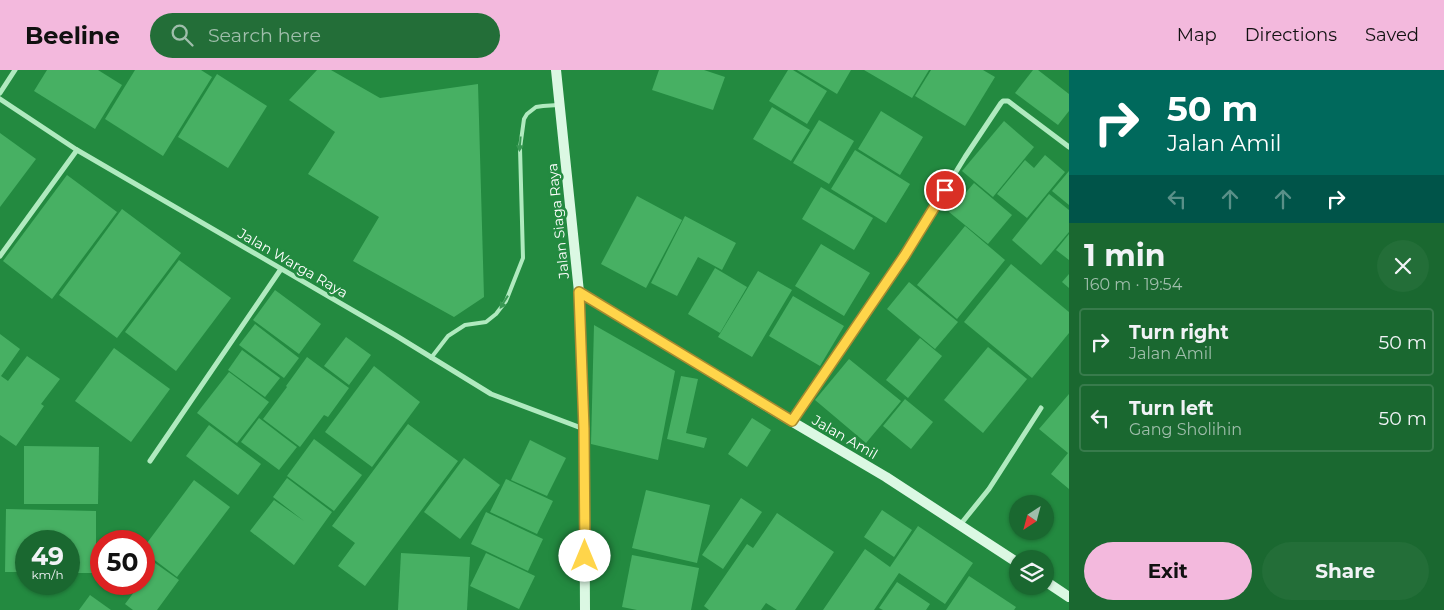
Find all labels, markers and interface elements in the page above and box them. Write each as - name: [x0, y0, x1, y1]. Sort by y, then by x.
- search box: [150, 13, 500, 58]
- text: Beeline: [25, 21, 120, 50]
- icon: search: [168, 21, 196, 49]
- text: Search here: [208, 24, 321, 47]
- text: Map: [1177, 24, 1217, 46]
- text: Directions: [1245, 24, 1337, 46]
- text: Saved: [1365, 24, 1419, 46]
- text: 50 m: [1167, 87, 1258, 130]
- icon: right: [1084, 90, 1149, 155]
- text: Jalan Amil: [1167, 130, 1282, 157]
- one-way arrow: [516, 136, 524, 152]
- street label: Jalan Siaga Raya: [543, 162, 573, 281]
- pin: [924, 169, 966, 211]
- icon: arrive: [931, 176, 959, 204]
- icon: left: [1163, 185, 1191, 213]
- icon: ahead: [1216, 185, 1244, 213]
- icon: ahead: [1269, 185, 1297, 213]
- icon: right: [1322, 185, 1350, 213]
- street label: Jalan Warga Raya: [234, 224, 351, 302]
- text: 1 min: [1084, 237, 1165, 274]
- button: close: [1377, 240, 1429, 292]
- text: 160 m · 19:54: [1084, 275, 1182, 294]
- one-way arrow: [499, 296, 508, 309]
- text: Turn right: [1129, 321, 1229, 344]
- icon: right: [1086, 328, 1114, 356]
- text: 50 m: [1379, 331, 1427, 354]
- text: Jalan Amil: [1129, 344, 1212, 363]
- text: Turn left: [1129, 397, 1214, 420]
- icon: left: [1086, 404, 1114, 432]
- text: 50 m: [1379, 407, 1427, 430]
- street label: Jalan Amil: [808, 410, 881, 463]
- text: Gang Sholihin: [1129, 420, 1242, 439]
- north arrow: [1009, 495, 1054, 540]
- map controls: [1009, 495, 1054, 595]
- position arrow: [558, 529, 610, 581]
- speed limit sign: 50: [90, 530, 155, 595]
- text: 49: [31, 541, 64, 571]
- button: Exit: [1084, 542, 1252, 600]
- button: Share: [1262, 542, 1429, 600]
- button: layers: [1009, 550, 1054, 595]
- text: km/h: [31, 567, 64, 582]

